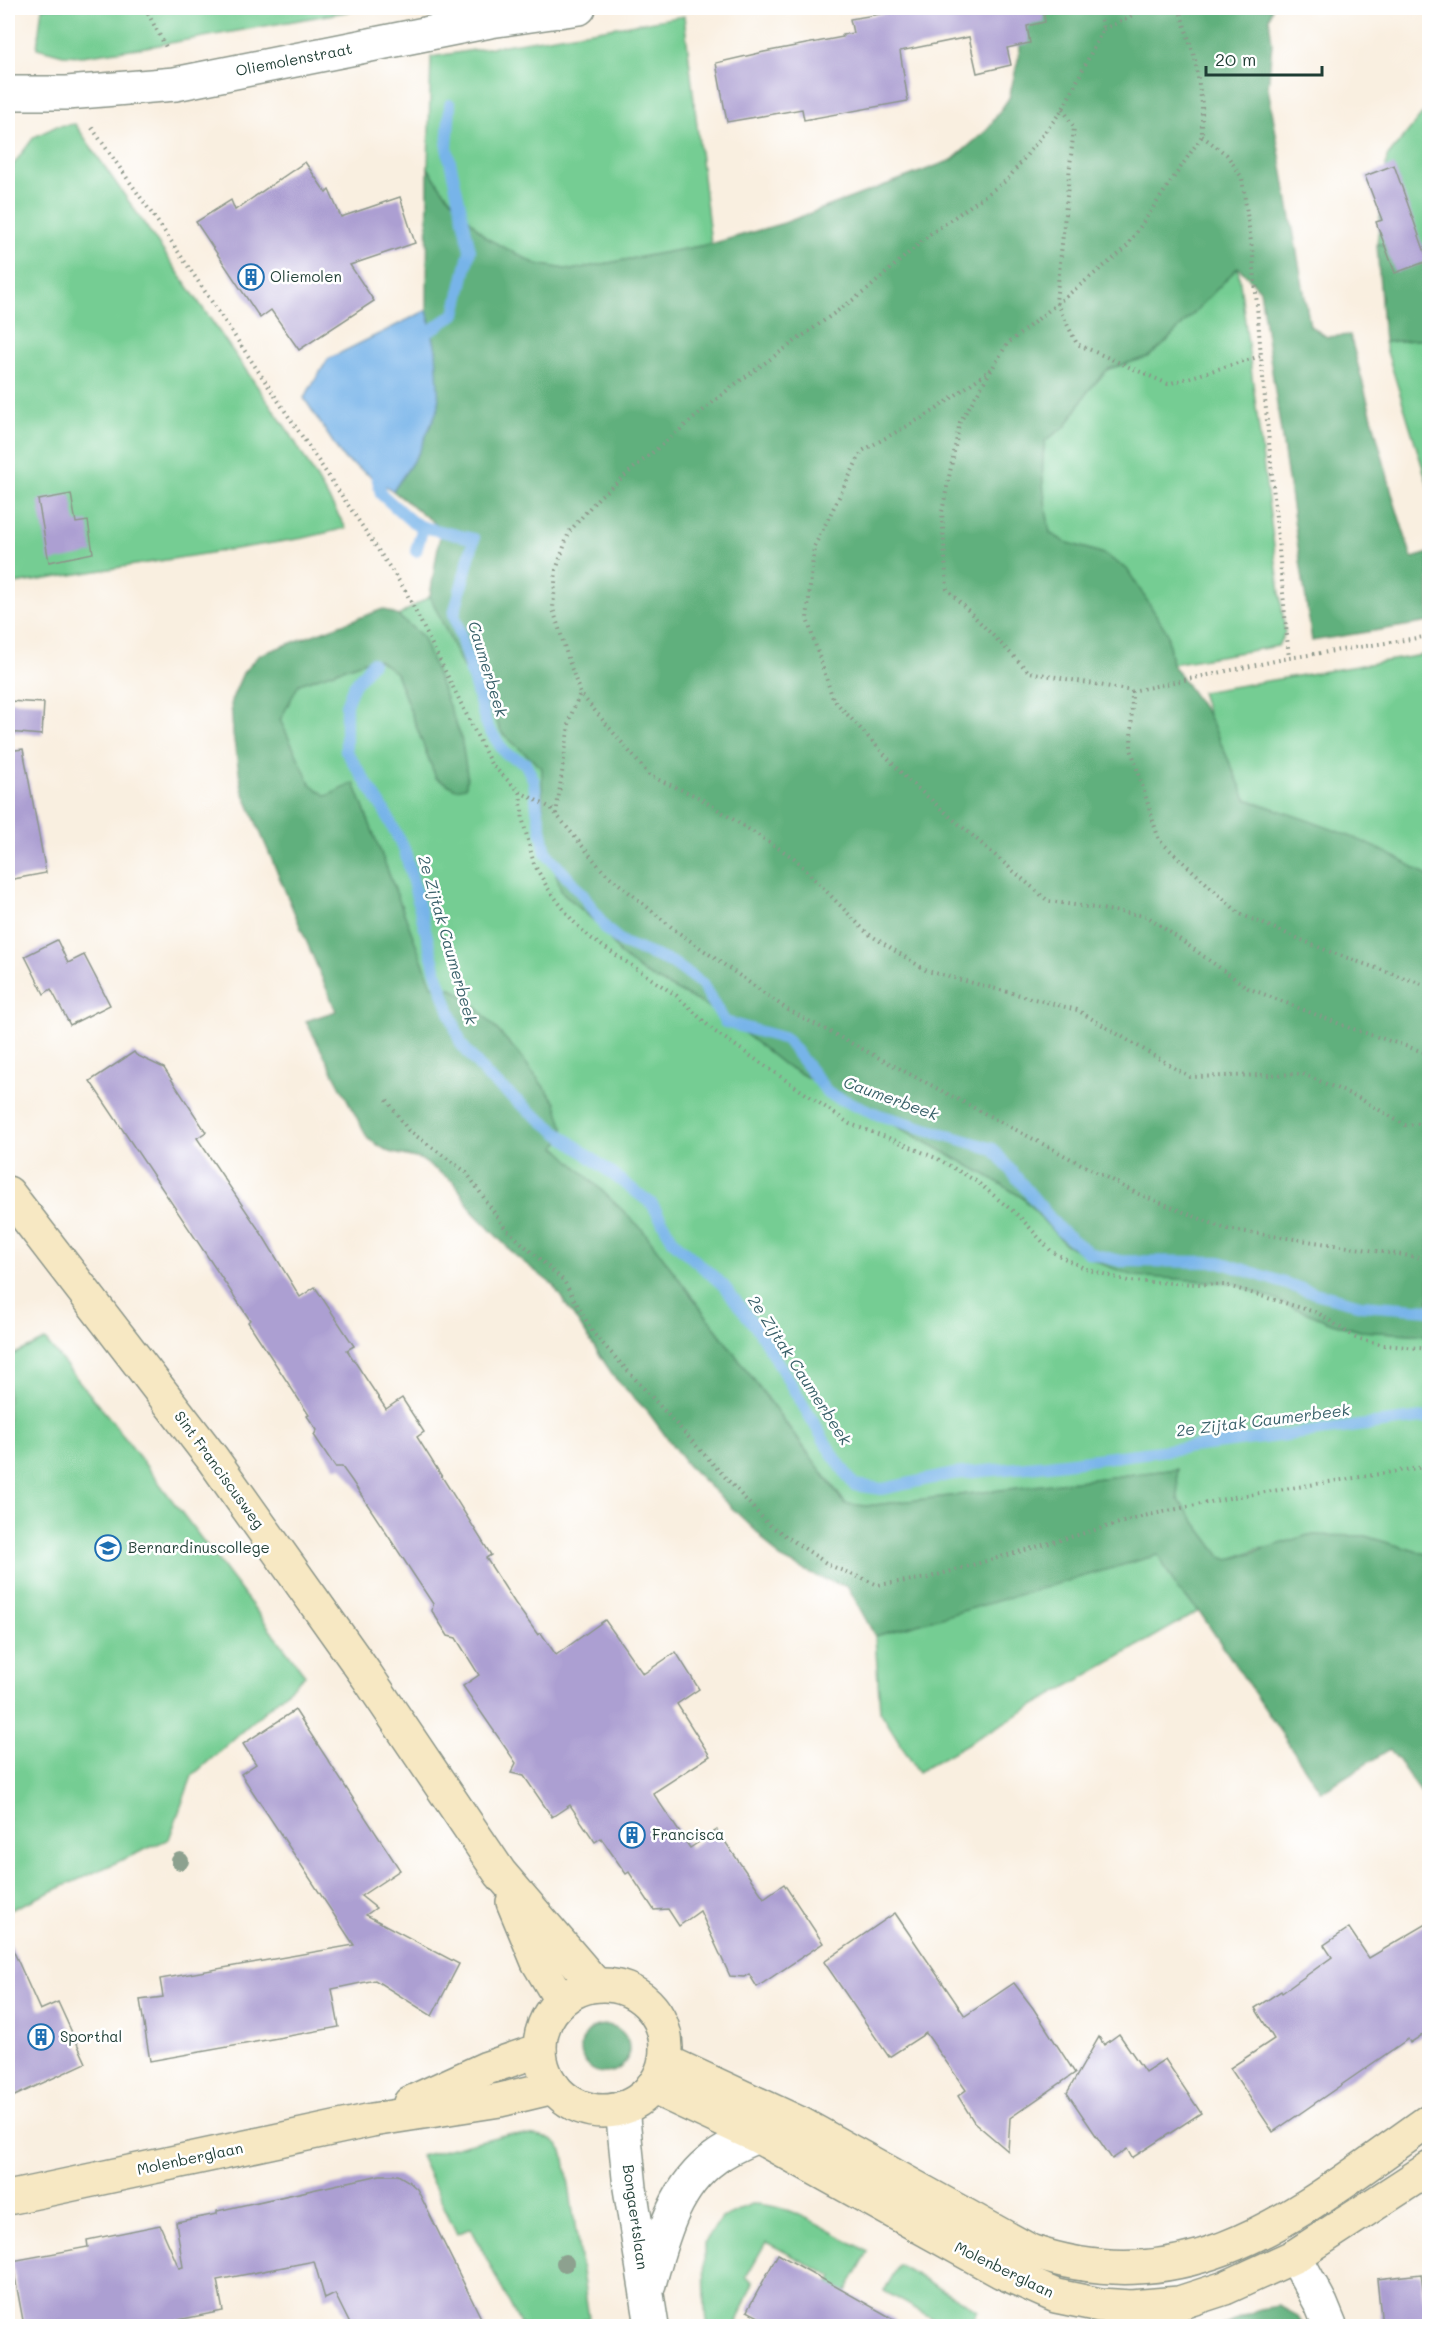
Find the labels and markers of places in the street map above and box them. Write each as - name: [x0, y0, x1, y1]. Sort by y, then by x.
- building icon: Oliemolen: [236, 262, 266, 292]
- place label: Oliemolen: [270, 266, 342, 286]
- school or university icon: Bernardinuscollege: [93, 1533, 123, 1563]
- place label: Bernardinuscollege: [128, 1537, 270, 1557]
- building icon: Francisca: [617, 1820, 647, 1850]
- place label: Francisca: [652, 1824, 724, 1844]
- building icon: Sporthal: [26, 2022, 56, 2052]
- place label: Sporthal: [60, 2026, 122, 2046]

